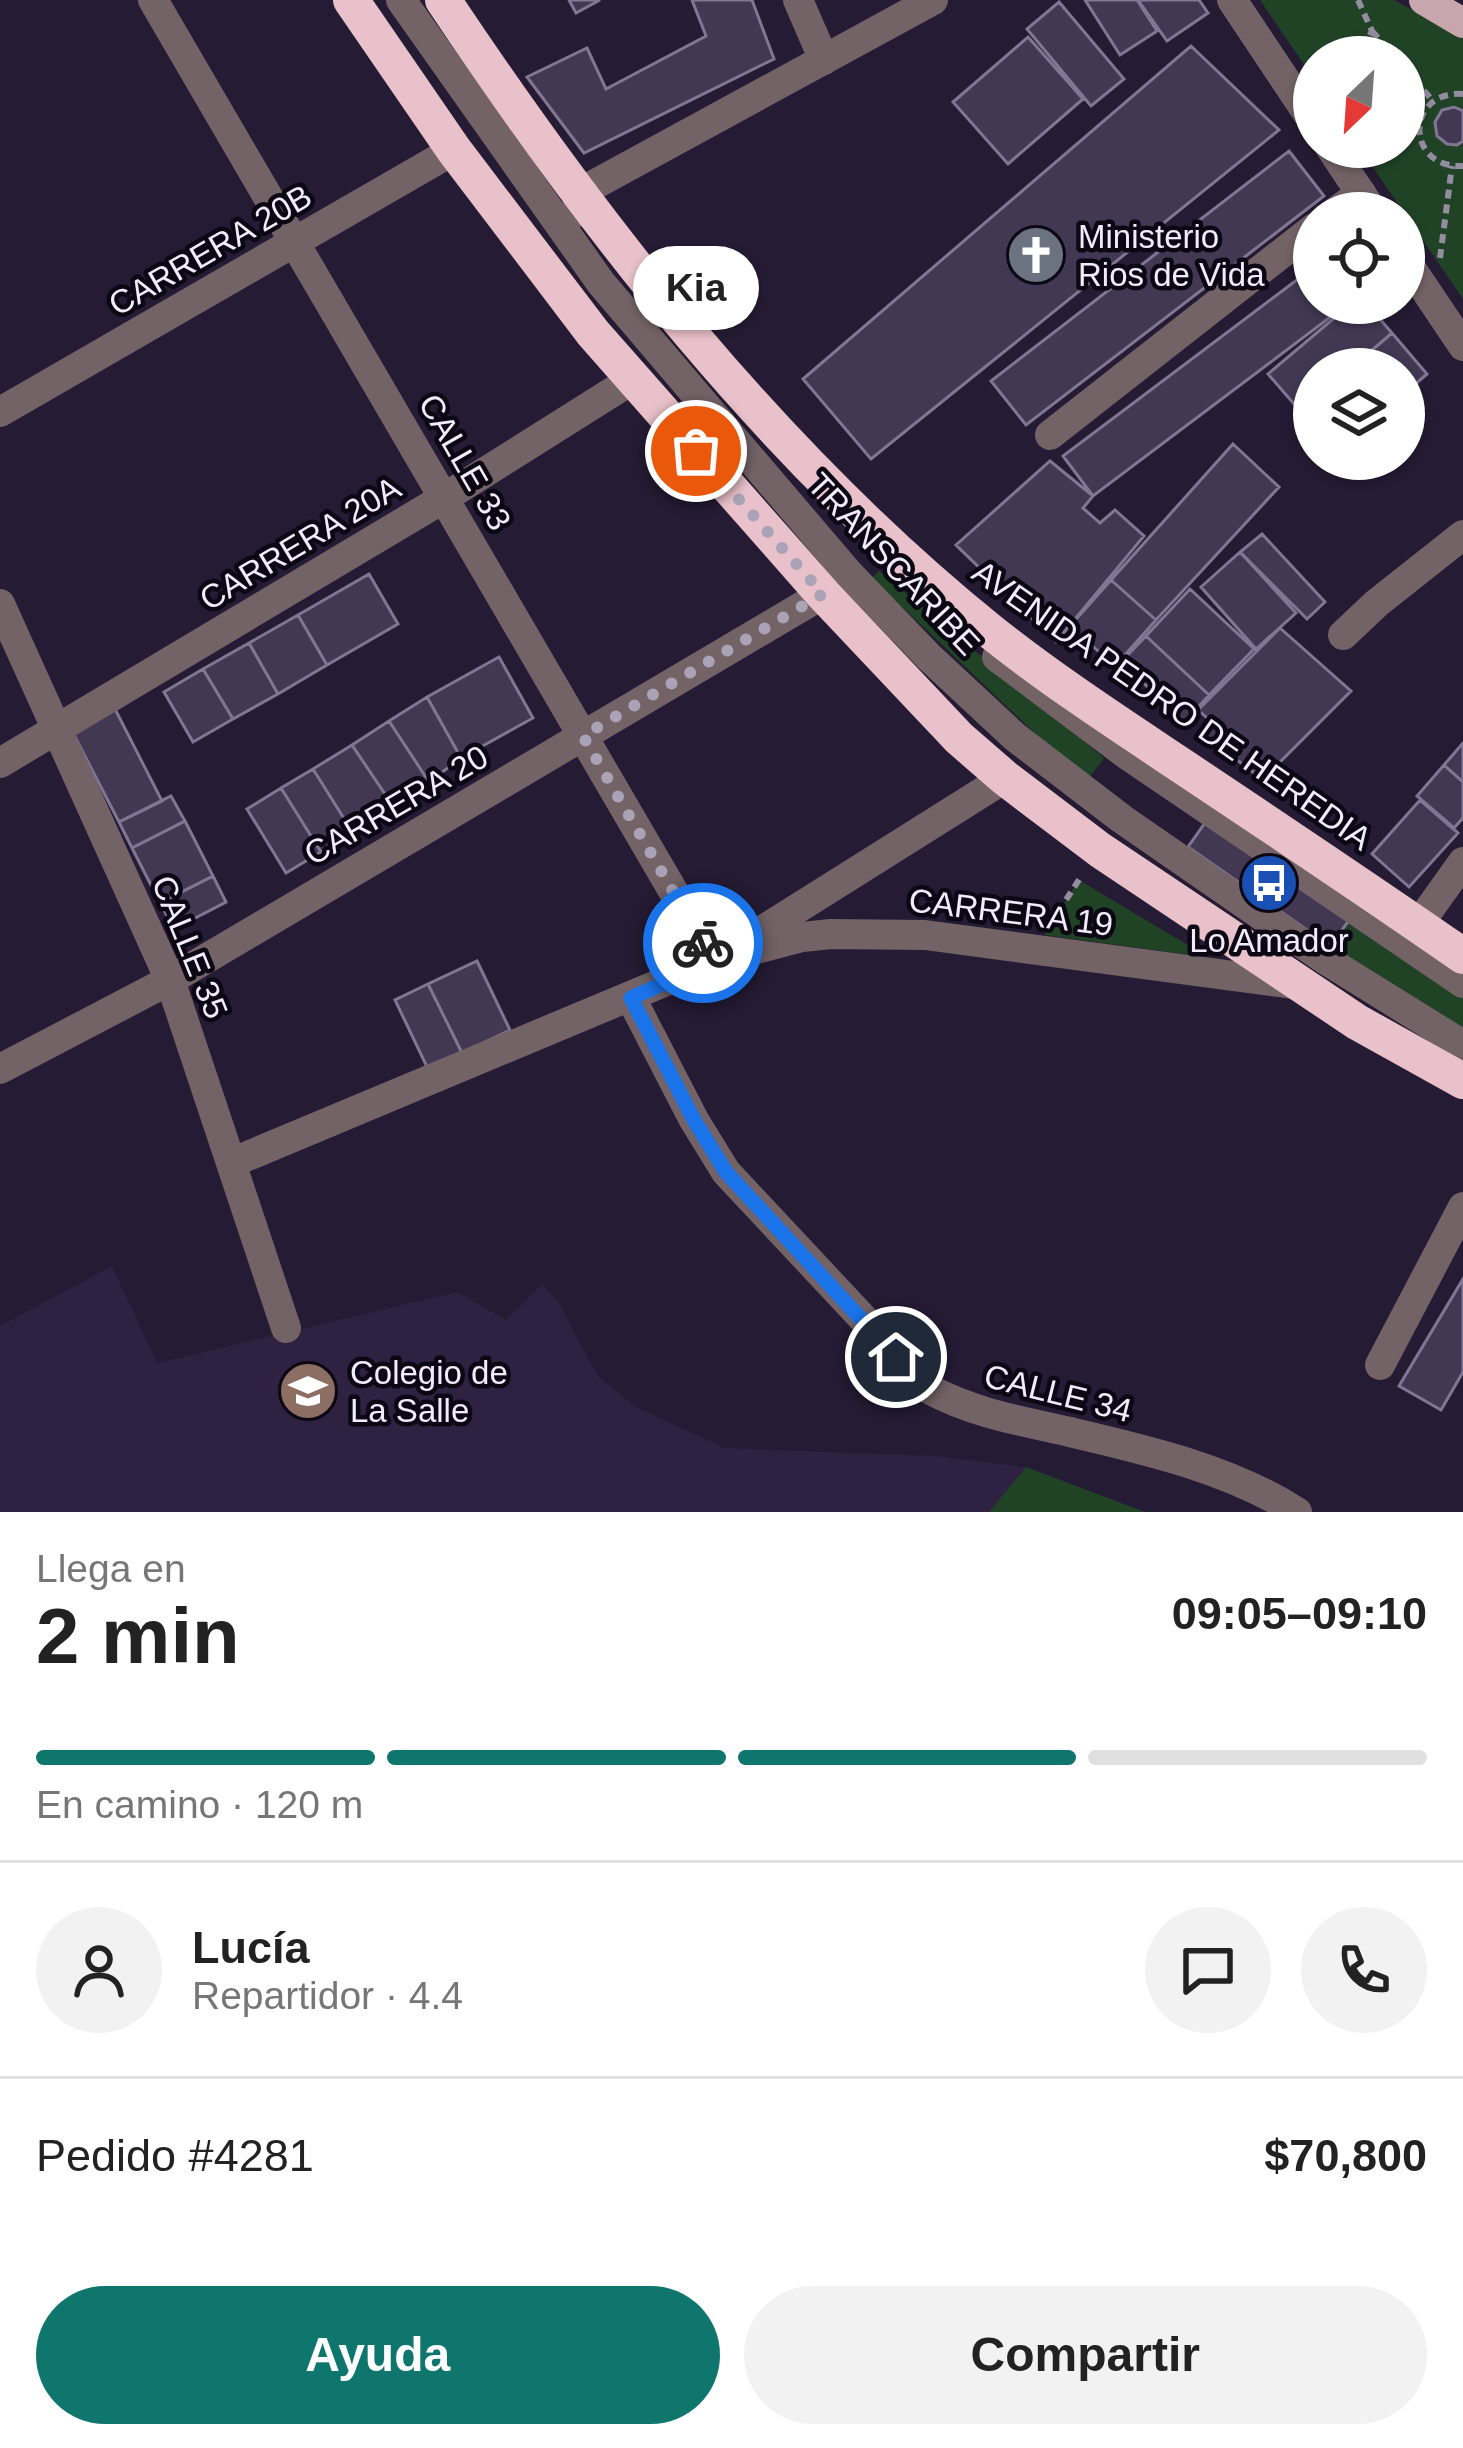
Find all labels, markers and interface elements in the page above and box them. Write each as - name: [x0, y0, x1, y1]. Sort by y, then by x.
- north arrow: [1293, 36, 1425, 168]
- map controls: [1293, 36, 1425, 480]
- street label: CARRERA 20B: [102, 177, 318, 323]
- button: locate: [1293, 192, 1425, 324]
- place label: Ministerio Rios de Vida: [1078, 218, 1265, 293]
- church icon: Ministerio Rios de Vida: [1005, 224, 1067, 286]
- callout: Kia: [633, 247, 759, 331]
- text: Kia: [666, 266, 726, 309]
- button: layers: [1293, 348, 1425, 480]
- street label: CALLE 33: [411, 388, 519, 536]
- pin: [645, 400, 747, 502]
- icon: bag: [663, 418, 729, 484]
- street label: TRANSCARIBE: [800, 466, 988, 662]
- street label: CARRERA 20A: [193, 469, 407, 617]
- street label: AVENIDA PEDRO DE HEREDIA: [966, 553, 1378, 857]
- street label: CARRERA 20: [298, 738, 494, 872]
- bus stop icon: Lo Amador: [1238, 852, 1300, 914]
- street label: CALLE 35: [145, 870, 235, 1024]
- street label: CARRERA 19: [907, 881, 1115, 943]
- courier: [643, 883, 763, 1003]
- icon: bike: [670, 910, 736, 976]
- place label: Lo Amador: [1189, 922, 1349, 959]
- pin: [845, 1306, 947, 1408]
- icon: home: [863, 1324, 929, 1390]
- place label: Colegio de La Salle: [350, 1354, 508, 1429]
- street label: CALLE 34: [981, 1357, 1135, 1429]
- school or university icon: Colegio de La Salle: [277, 1360, 339, 1422]
- text: Llega en: [36, 1547, 186, 1590]
- text: 09:05–09:10: [1172, 1588, 1427, 1639]
- text: 2 min: [36, 1592, 240, 1680]
- text: En camino · 120 m: [36, 1783, 363, 1826]
- button: person: [36, 1907, 162, 2033]
- button: chat: [1145, 1907, 1271, 2033]
- button: phone: [1301, 1907, 1427, 2033]
- text: Lucía: [192, 1922, 310, 1973]
- text: Repartidor · 4.4: [192, 1974, 463, 2017]
- text: Pedido #4281: [36, 2130, 314, 2181]
- text: $70,800: [1264, 2130, 1427, 2181]
- button: Ayuda: [36, 2286, 720, 2424]
- button: Compartir: [744, 2286, 1427, 2424]

